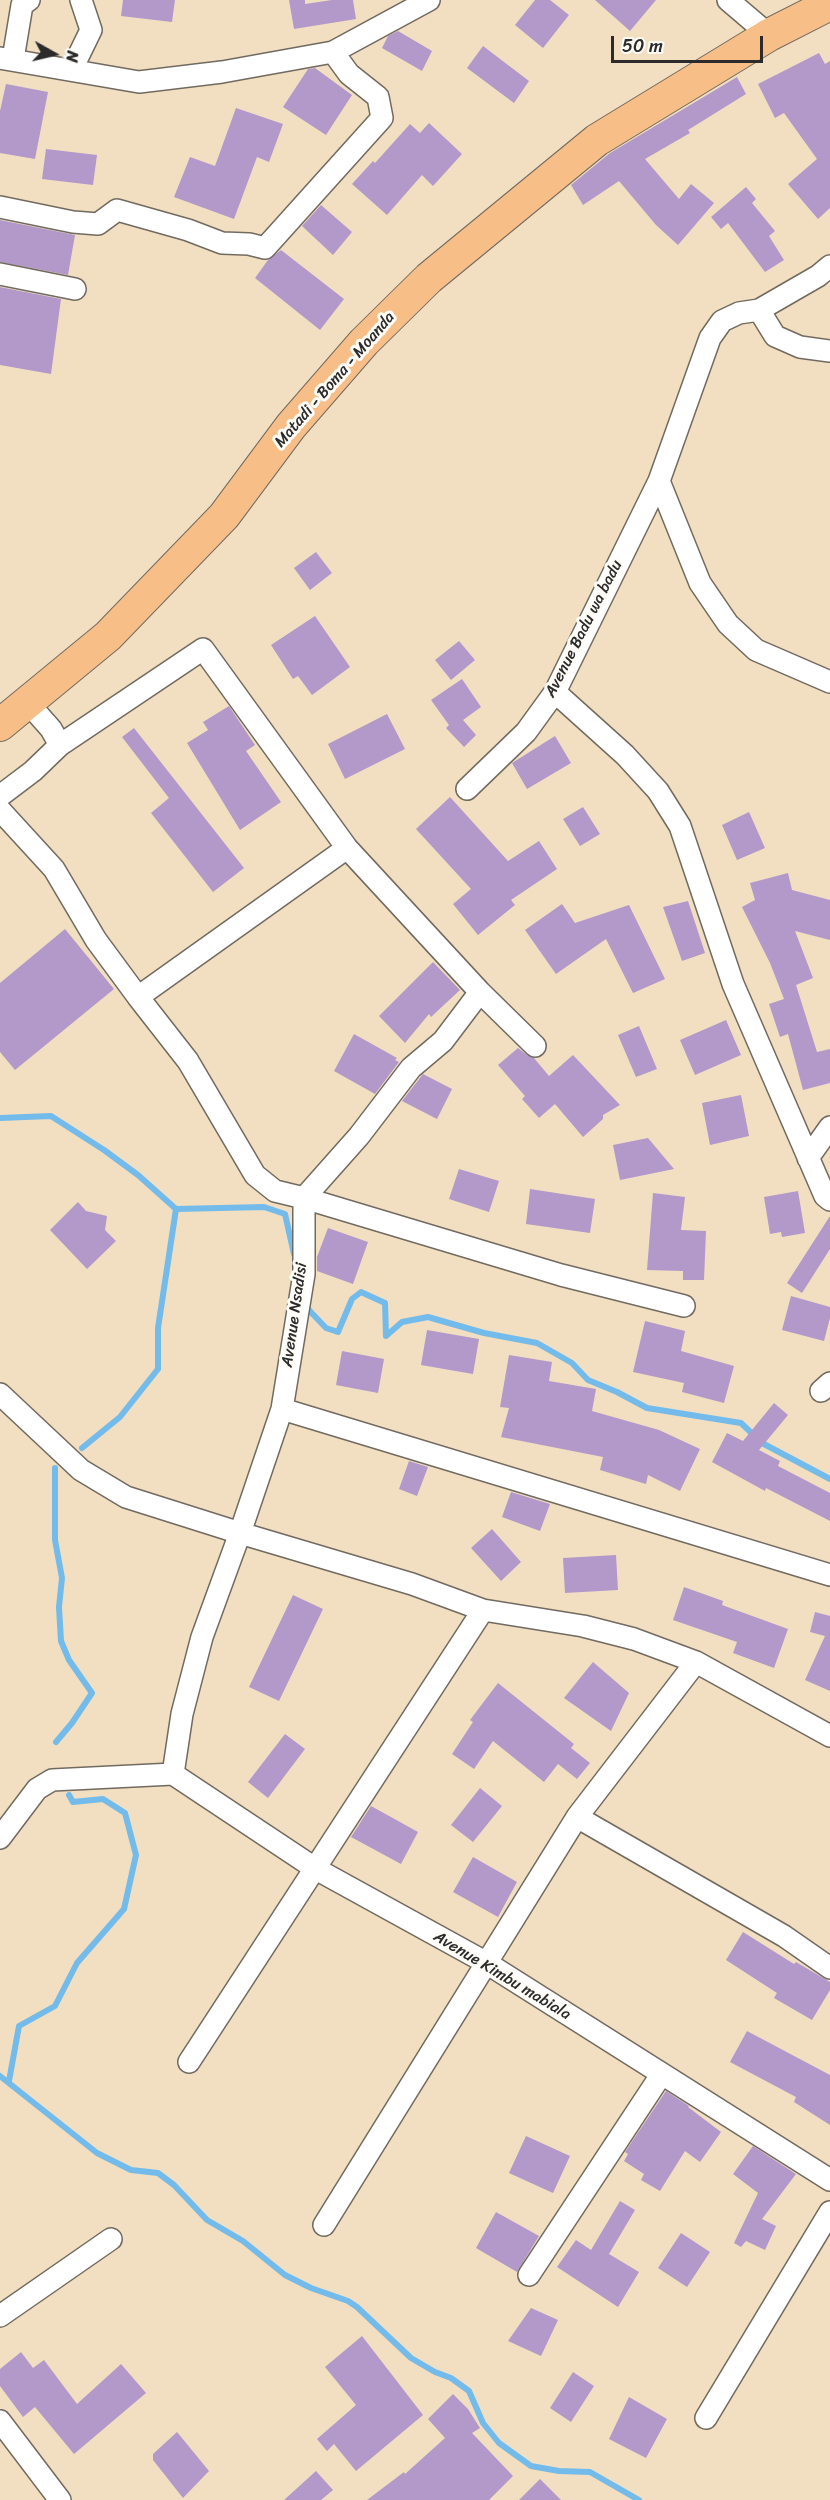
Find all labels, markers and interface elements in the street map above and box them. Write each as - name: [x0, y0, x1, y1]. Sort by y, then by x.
- north arrow: [24, 24, 84, 84]
- scale bar: [614, 24, 766, 62]
- text: 50 m: [622, 30, 663, 62]
- text: N: [57, 49, 87, 64]
- street label: Matadi - Boma - Moanda: [271, 308, 399, 452]
- street label: Avenue Badu wa badu: [541, 557, 627, 701]
- street label: Avenue Nsadisi: [278, 1261, 312, 1369]
- street label: Avenue Kimbu mabiala: [430, 1927, 574, 2025]

